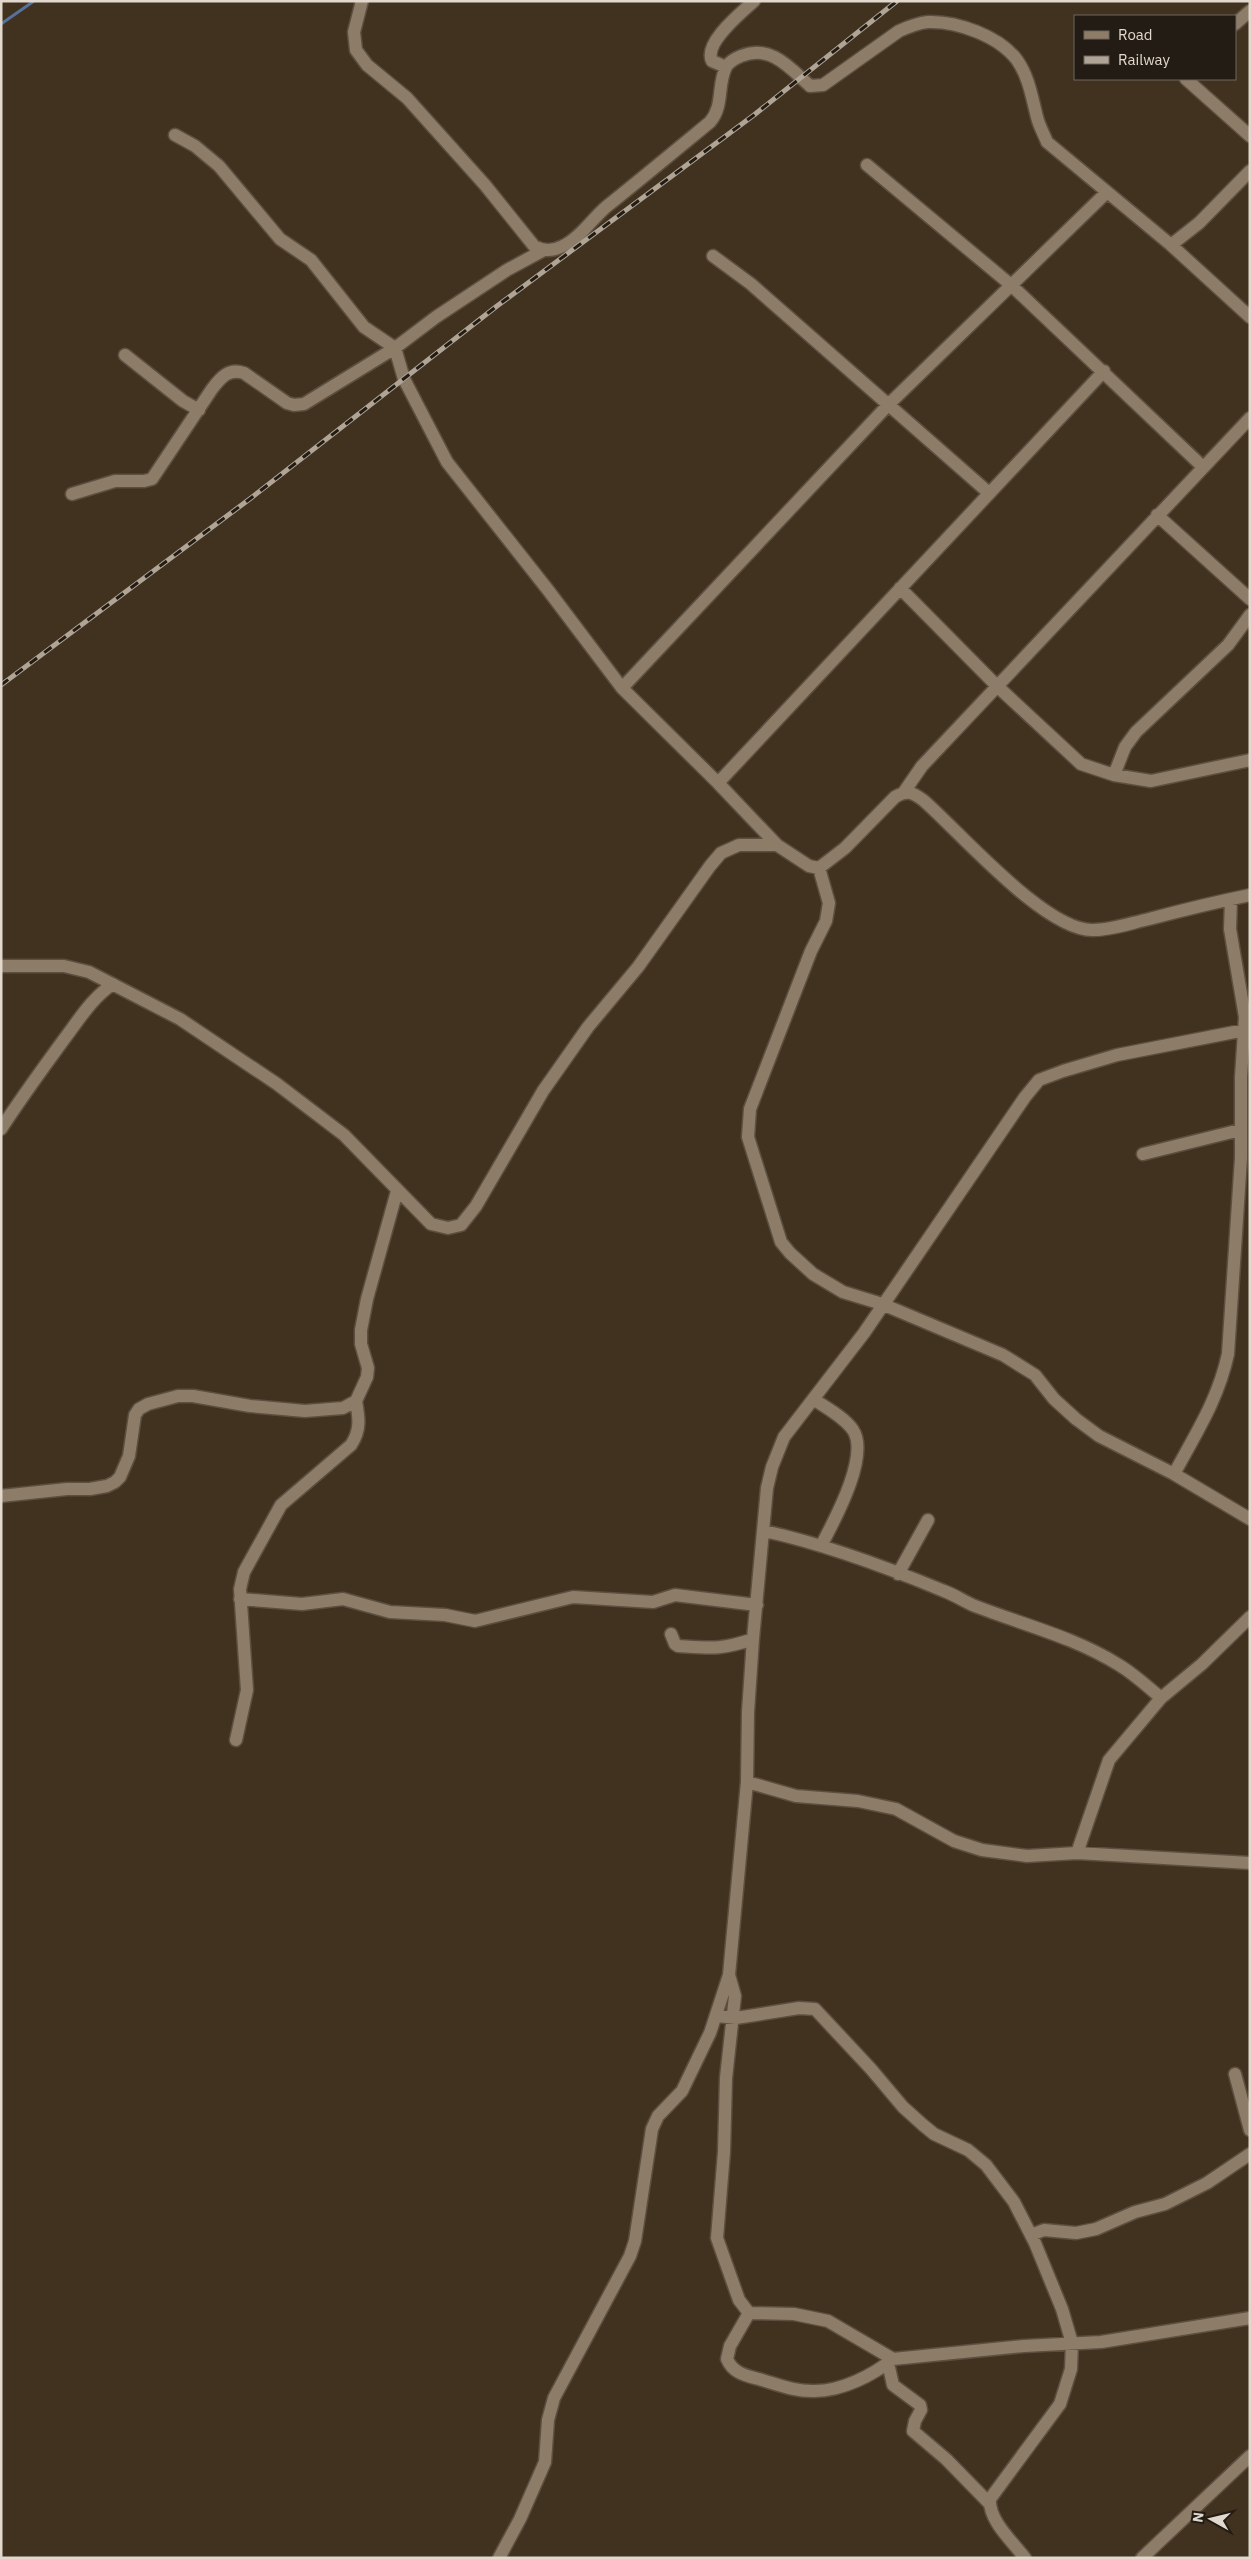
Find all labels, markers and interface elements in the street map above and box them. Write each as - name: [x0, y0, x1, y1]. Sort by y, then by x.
- legend: [1074, 15, 1236, 80]
- text: Road: [1118, 25, 1153, 44]
- text: Railway: [1118, 50, 1171, 69]
- north arrow: [1186, 2494, 1236, 2544]
- text: N: [1189, 2511, 1208, 2523]

